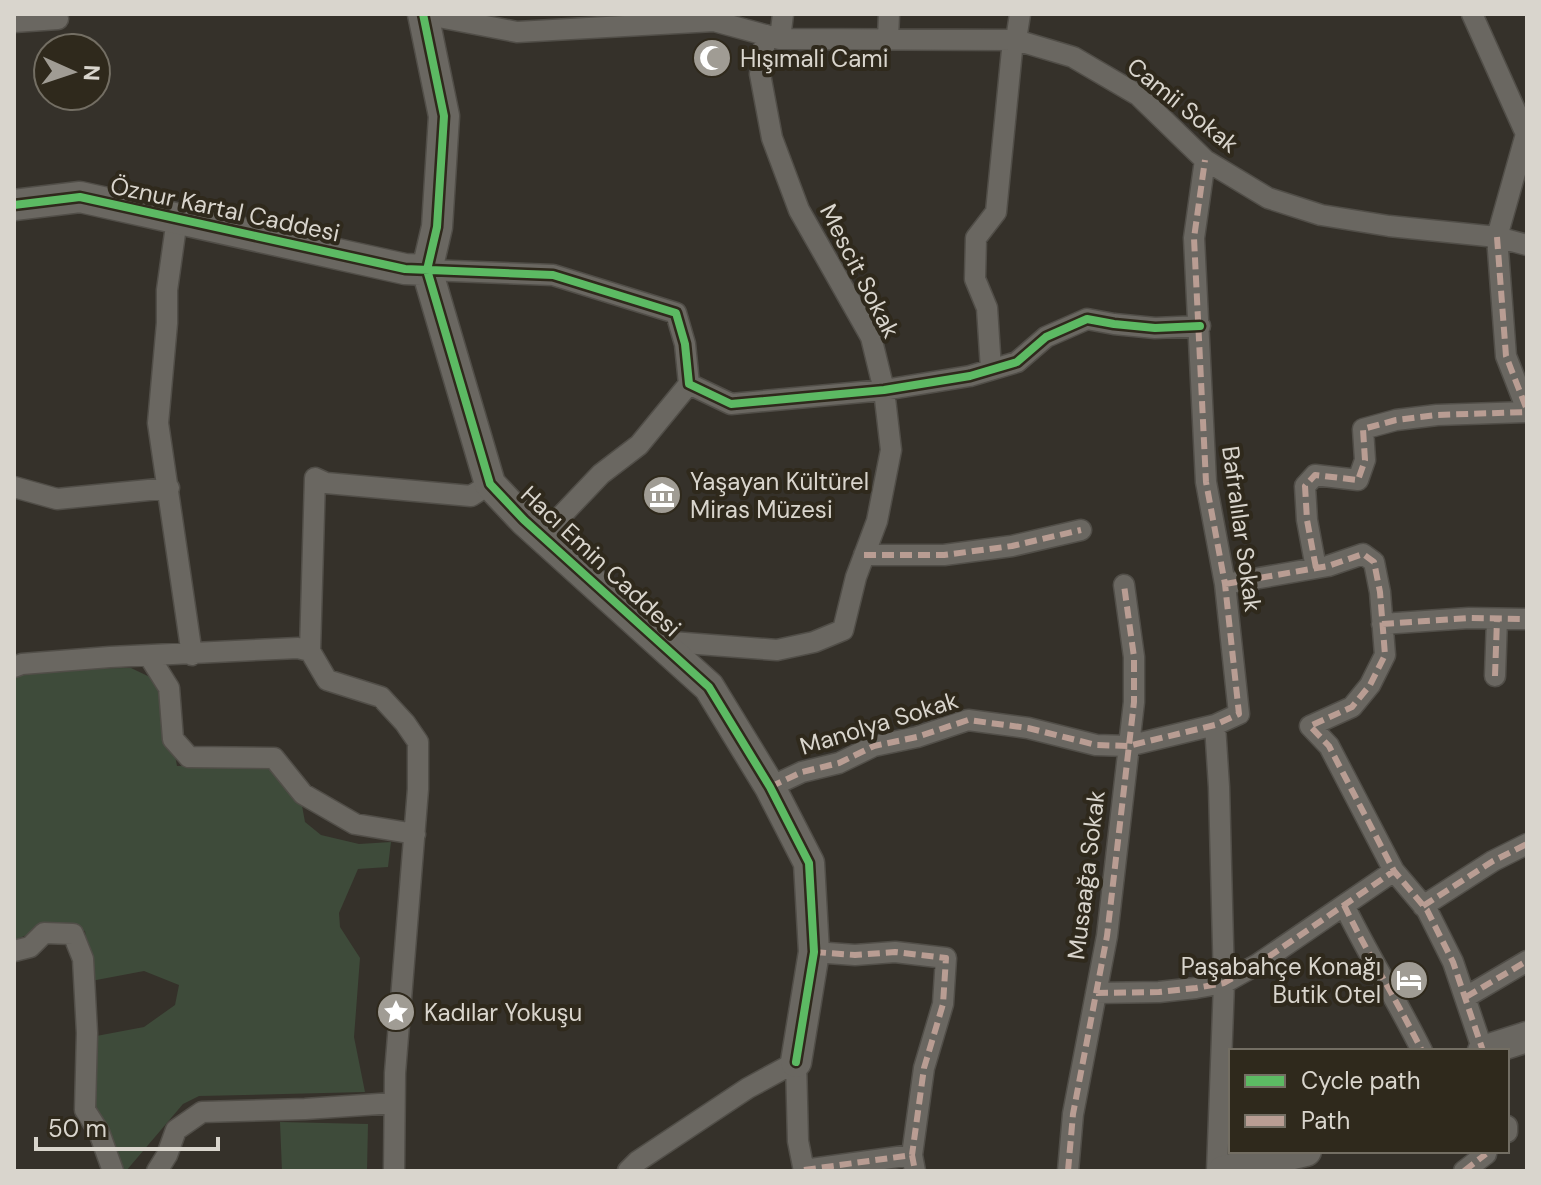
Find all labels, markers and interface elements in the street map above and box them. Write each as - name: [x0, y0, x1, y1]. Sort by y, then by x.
- north arrow: [32, 32, 112, 112]
- mosque icon: Hışımali Cami: [691, 37, 733, 79]
- place label: Hışımali Cami: [740, 43, 888, 74]
- street label: Camii Sokak: [1121, 51, 1245, 159]
- text: N: [77, 64, 106, 82]
- street label: Öznur Kartal Caddesi: [107, 170, 343, 248]
- street label: Mescit Sokak: [813, 199, 907, 343]
- street label: Bafralılar Sokak: [1215, 444, 1269, 614]
- place label: Yaşayan Kültürel Miras Müzesi: [690, 466, 869, 525]
- museum icon: Yaşayan Kültürel Miras Müzesi: [641, 474, 683, 516]
- street label: Hacı Emin Caddesi: [515, 479, 687, 643]
- street label: Manolya Sokak: [796, 684, 962, 762]
- street label: Musaağa Sokak: [1060, 789, 1112, 961]
- place label: Paşabahçe Konağı Butik Otel: [1181, 951, 1381, 1010]
- hotel icon: Paşabahçe Konağı Butik Otel: [1388, 959, 1430, 1001]
- place icon: Kadılar Yokuşu: [375, 991, 417, 1033]
- place label: Kadılar Yokuşu: [424, 997, 582, 1028]
- legend: [1229, 1049, 1509, 1153]
- text: Cycle path: [1301, 1065, 1420, 1096]
- scale bar: [36, 1101, 218, 1151]
- text: Path: [1301, 1105, 1350, 1136]
- text: 50 m: [48, 1113, 107, 1144]

